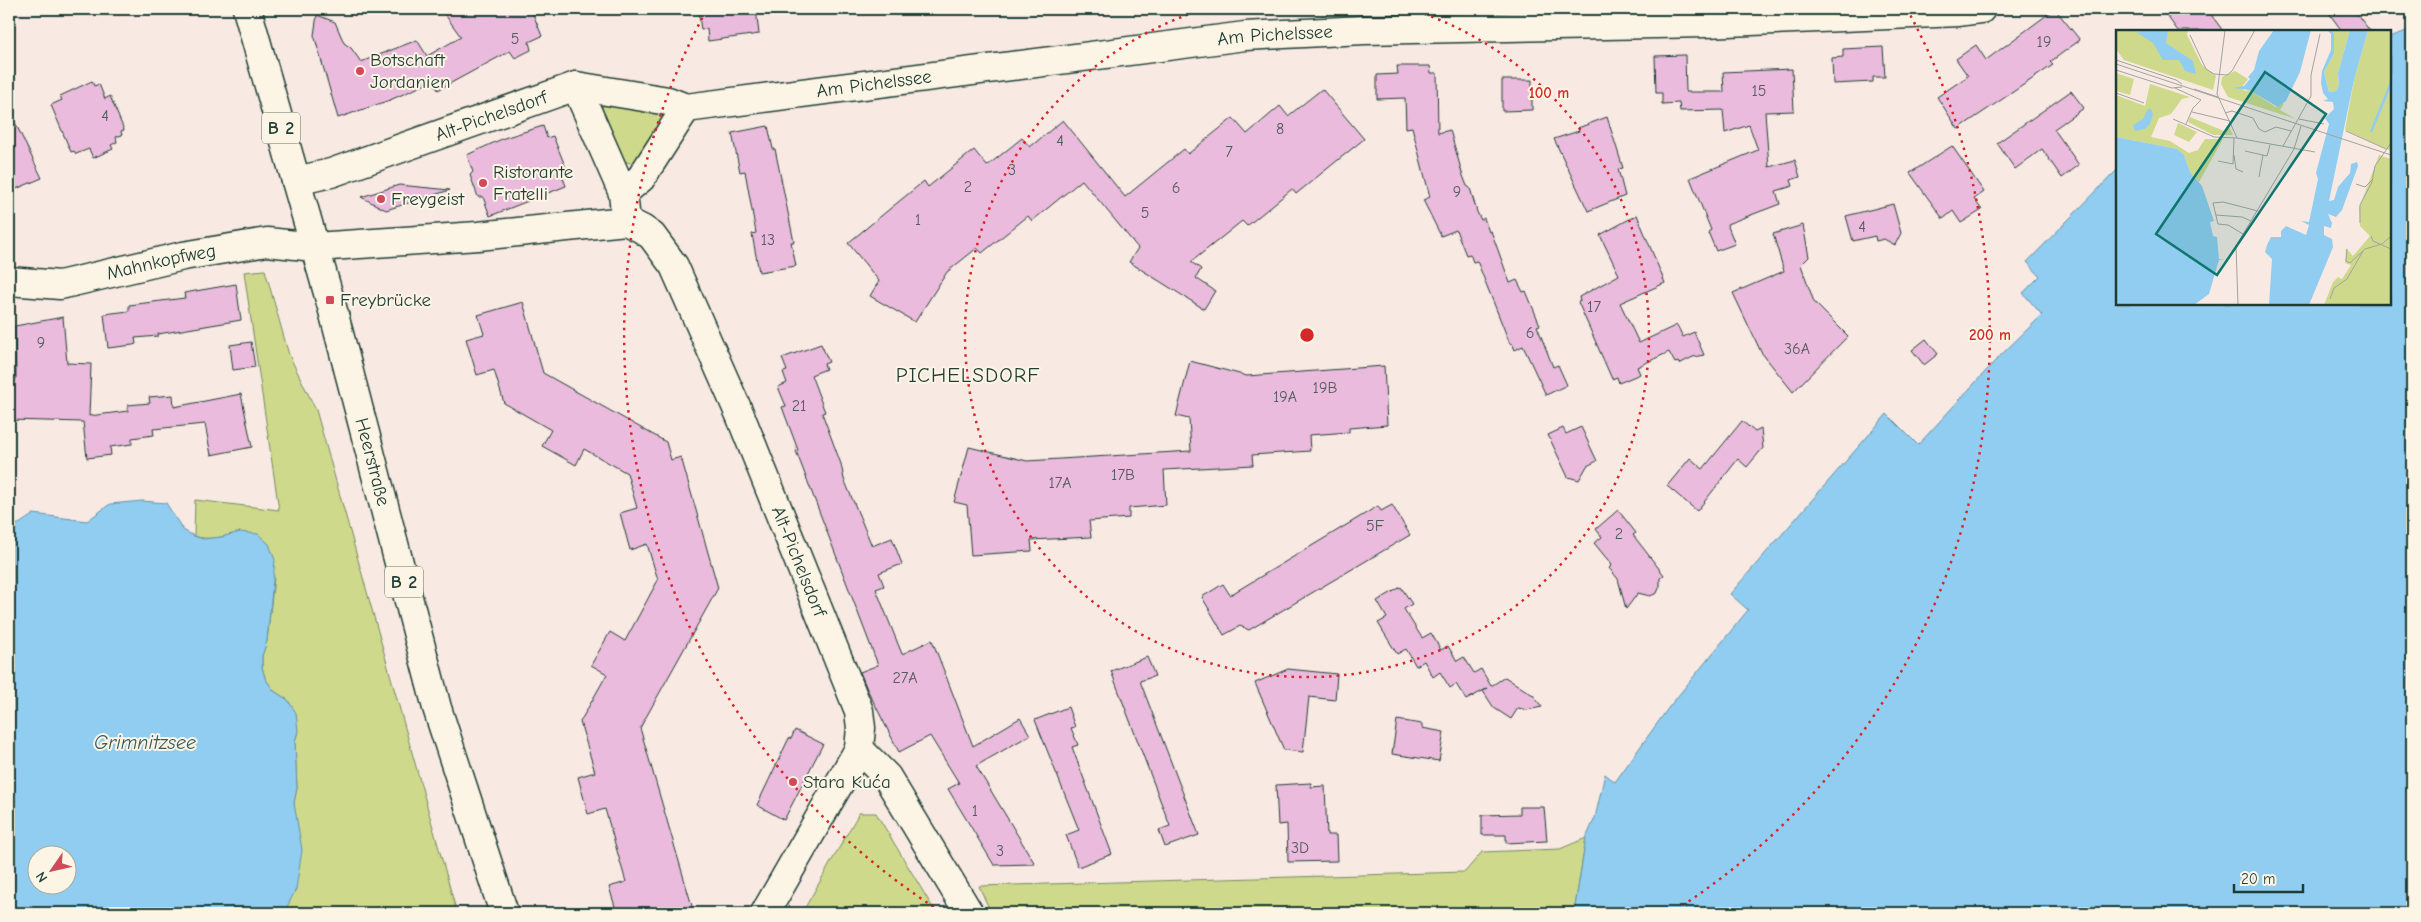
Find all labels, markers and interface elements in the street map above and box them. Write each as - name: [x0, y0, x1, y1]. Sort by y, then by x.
- street label: Am Pichelssee: [1216, 21, 1333, 50]
- house number: 5: [511, 30, 519, 48]
- inset map: [2116, 30, 2391, 305]
- house number: 19: [2037, 33, 2051, 51]
- place label: Botschaft Jordanien: [370, 49, 450, 93]
- marker: Botschaft Jordanien: [354, 65, 366, 77]
- street label: Am Pichelssee: [815, 65, 933, 102]
- house number: 15: [1751, 82, 1767, 100]
- text: 100 m: [1529, 84, 1569, 102]
- street label: Alt-Pichelsdorf: [432, 86, 552, 146]
- house number: 4: [101, 107, 109, 125]
- road number: B 2: [262, 112, 300, 144]
- house number: 8: [1276, 120, 1284, 138]
- house number: 4: [1056, 132, 1064, 150]
- house number: 7: [1225, 143, 1233, 161]
- place label: Ristorante Fratelli: [493, 161, 573, 205]
- house number: 3: [1008, 161, 1016, 179]
- marker: Ristorante Fratelli: [477, 177, 489, 189]
- house number: 2: [964, 178, 972, 196]
- house number: 6: [1172, 179, 1180, 197]
- house number: 9: [1453, 183, 1461, 201]
- place label: Freygeist: [391, 188, 465, 210]
- marker: Freygeist: [375, 193, 387, 205]
- house number: 5: [1141, 204, 1149, 222]
- house number: 1: [915, 211, 921, 229]
- house number: 4: [1858, 218, 1866, 236]
- house number: 13: [761, 231, 775, 249]
- street label: Mahnkopfweg: [104, 240, 217, 285]
- place label: Freybrücke: [340, 289, 431, 311]
- marker: Freybrücke: [324, 294, 336, 306]
- house number: 17: [1587, 298, 1601, 316]
- house number: 6: [1526, 324, 1534, 342]
- centre of rings: [1298, 326, 1316, 344]
- text: 200 m: [1969, 326, 2011, 344]
- house number: 9: [37, 334, 45, 352]
- house number: 36A: [1784, 340, 1810, 358]
- district label: PICHELSDORF: [896, 363, 1040, 387]
- house number: 19B: [1313, 379, 1337, 397]
- house number: 19A: [1273, 388, 1297, 406]
- house number: 21: [792, 397, 806, 415]
- street label: Heerstraße: [350, 415, 395, 508]
- house number: 17B: [1111, 466, 1135, 484]
- house number: 17A: [1048, 474, 1072, 492]
- street label: Alt-Pichelsdorf: [767, 503, 832, 621]
- house number: 5F: [1366, 517, 1385, 535]
- house number: 2: [1615, 525, 1623, 543]
- road number: B 2: [385, 566, 423, 598]
- house number: 27A: [892, 669, 918, 687]
- water label: Grimnitzsee: [94, 731, 196, 754]
- place label: Stara Kuća: [803, 771, 891, 793]
- marker: Stara Kuća: [787, 776, 799, 788]
- house number: 1: [972, 802, 978, 820]
- house number: 3D: [1291, 839, 1309, 857]
- house number: 3: [996, 842, 1004, 860]
- north arrow: [28, 844, 78, 894]
- scale bar: [2234, 862, 2302, 894]
- text: N: [32, 868, 51, 886]
- text: 20 m: [2241, 870, 2275, 888]

